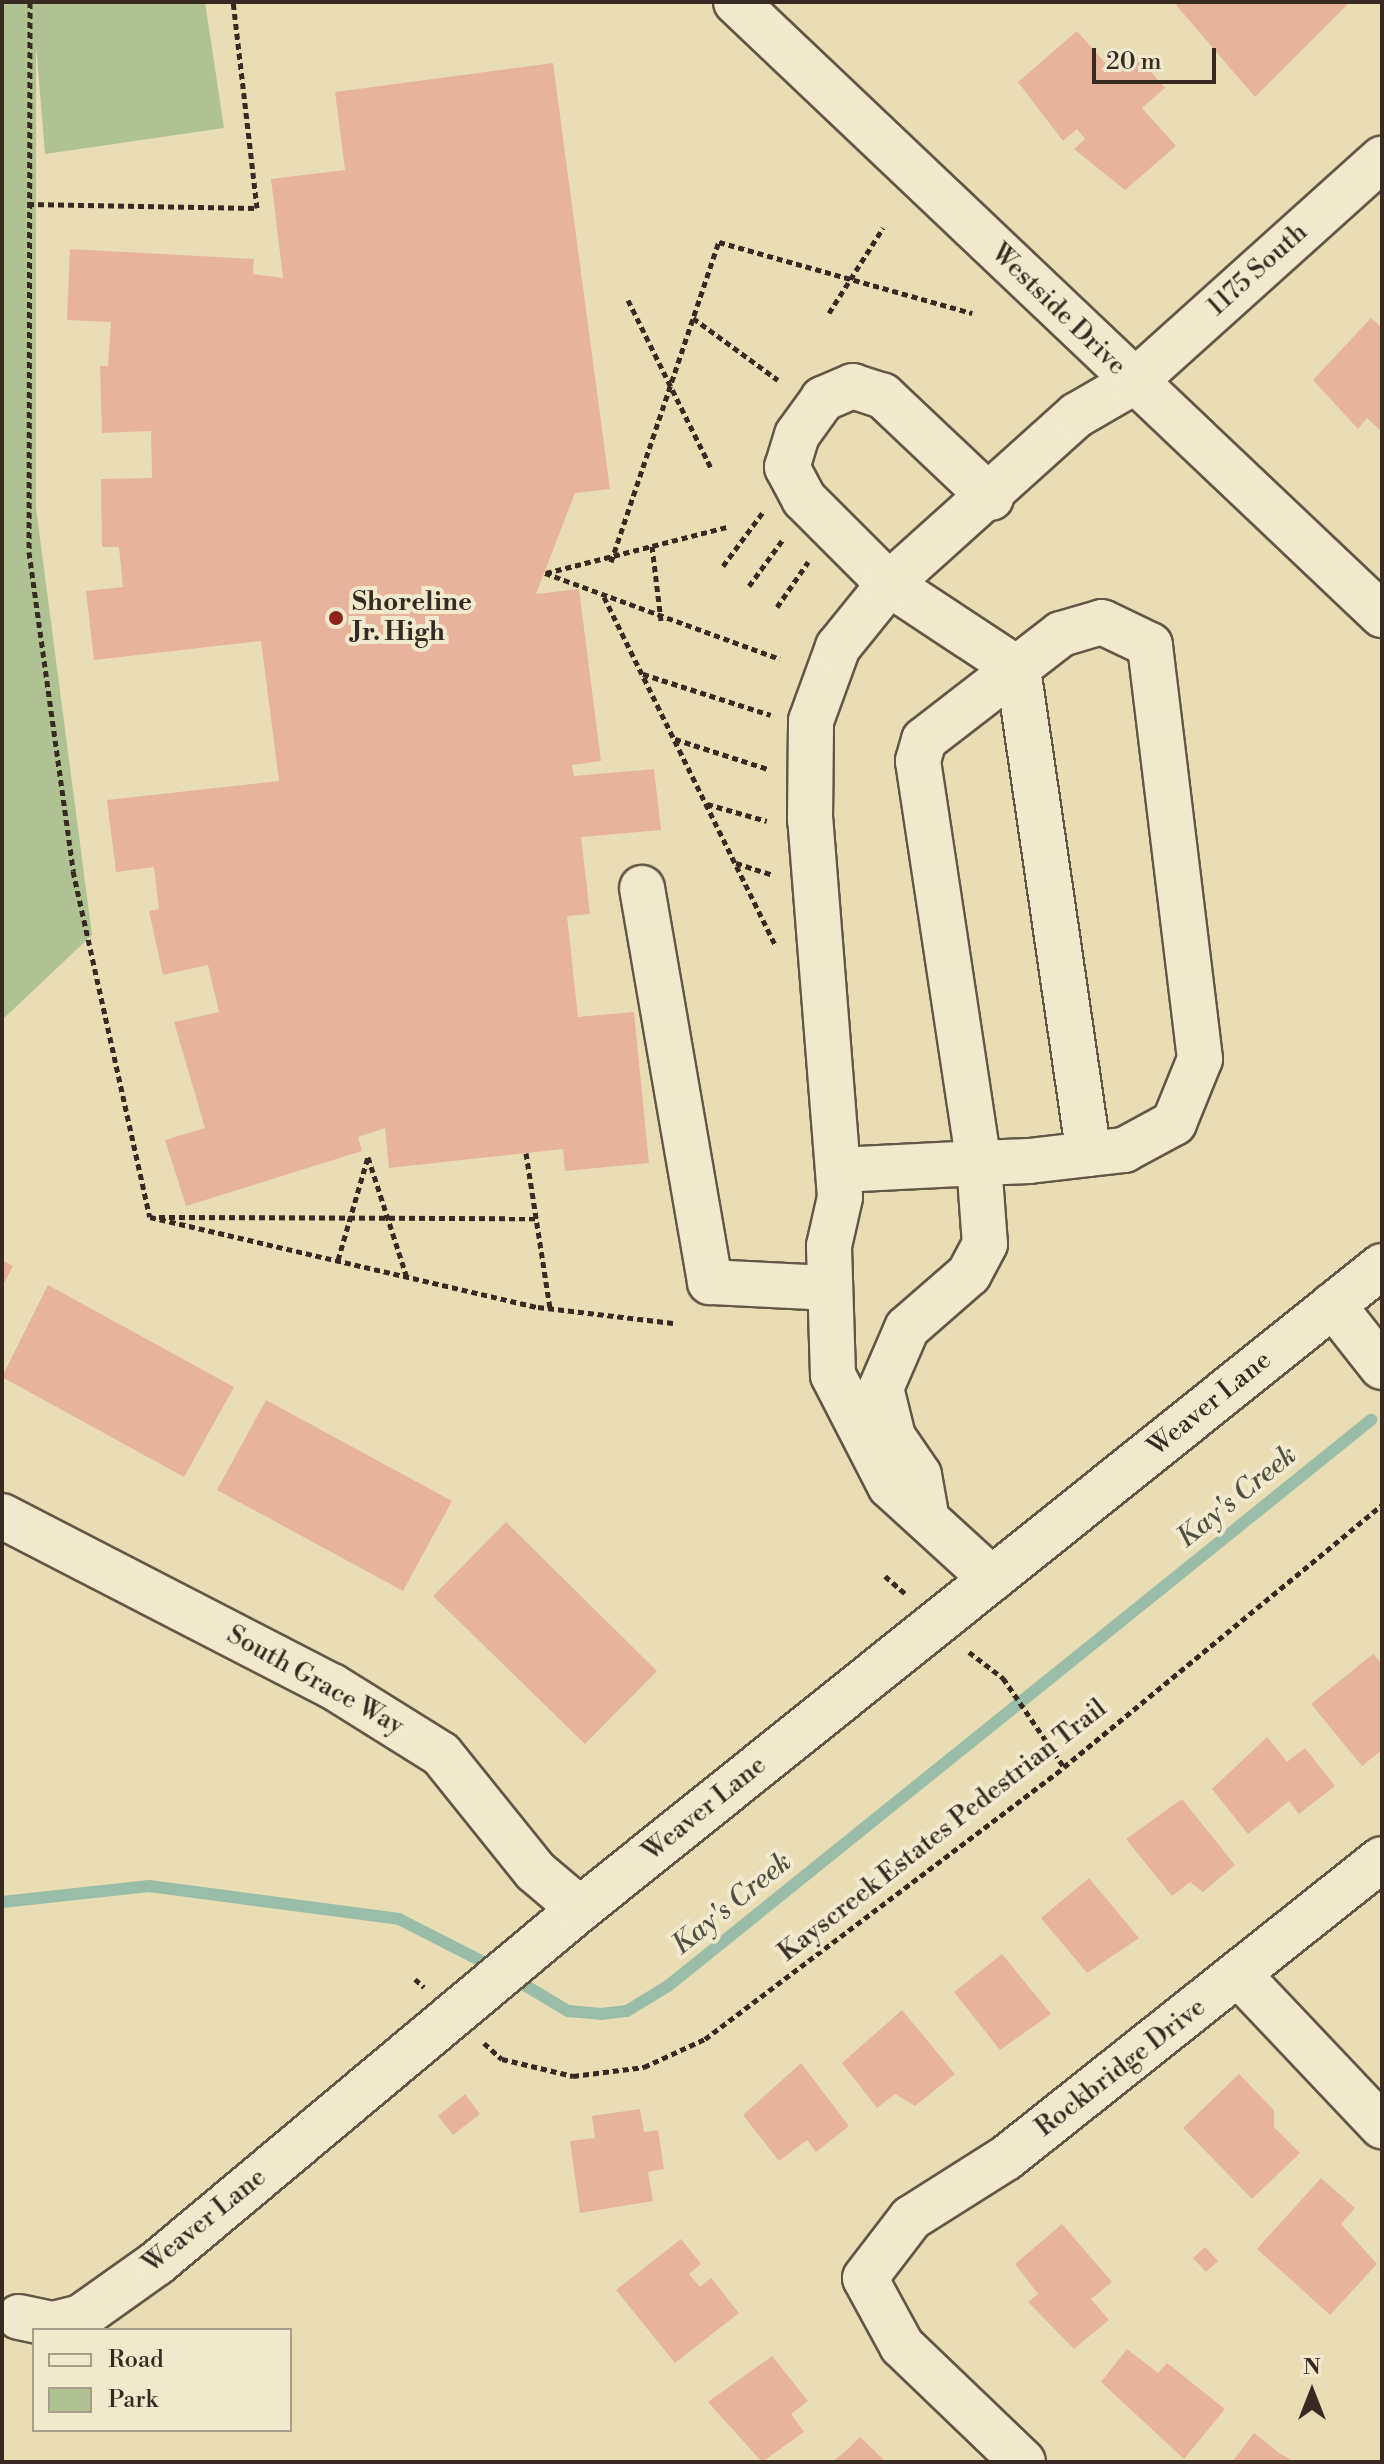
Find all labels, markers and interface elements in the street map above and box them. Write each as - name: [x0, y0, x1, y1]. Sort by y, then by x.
- scale bar: [1096, 32, 1220, 82]
- text: 20 m: [1106, 47, 1162, 77]
- street label: 1175 South: [1202, 217, 1314, 323]
- street label: Westside Drive: [984, 238, 1132, 382]
- place label: Shoreline Jr. High: [352, 587, 472, 648]
- marker: Shoreline Jr. High: [327, 609, 345, 627]
- street label: Weaver Lane: [1142, 1345, 1278, 1463]
- water label: Kay's Creek: [1170, 1439, 1304, 1555]
- street label: South Grace Way: [221, 1620, 409, 1742]
- street label: Kayscreek Estates Pedestrian Trail: [773, 1693, 1113, 1969]
- street label: Weaver Lane: [637, 1750, 773, 1868]
- water label: Kay's Creek: [665, 1846, 799, 1962]
- street label: Rockbridge Drive: [1030, 1992, 1212, 2144]
- street label: Weaver Lane: [137, 2162, 273, 2280]
- legend: [32, 2328, 292, 2432]
- text: Road: [108, 2345, 164, 2375]
- north arrow: [1272, 2352, 1352, 2432]
- text: N: [1303, 2354, 1321, 2381]
- text: Park: [108, 2385, 158, 2415]

